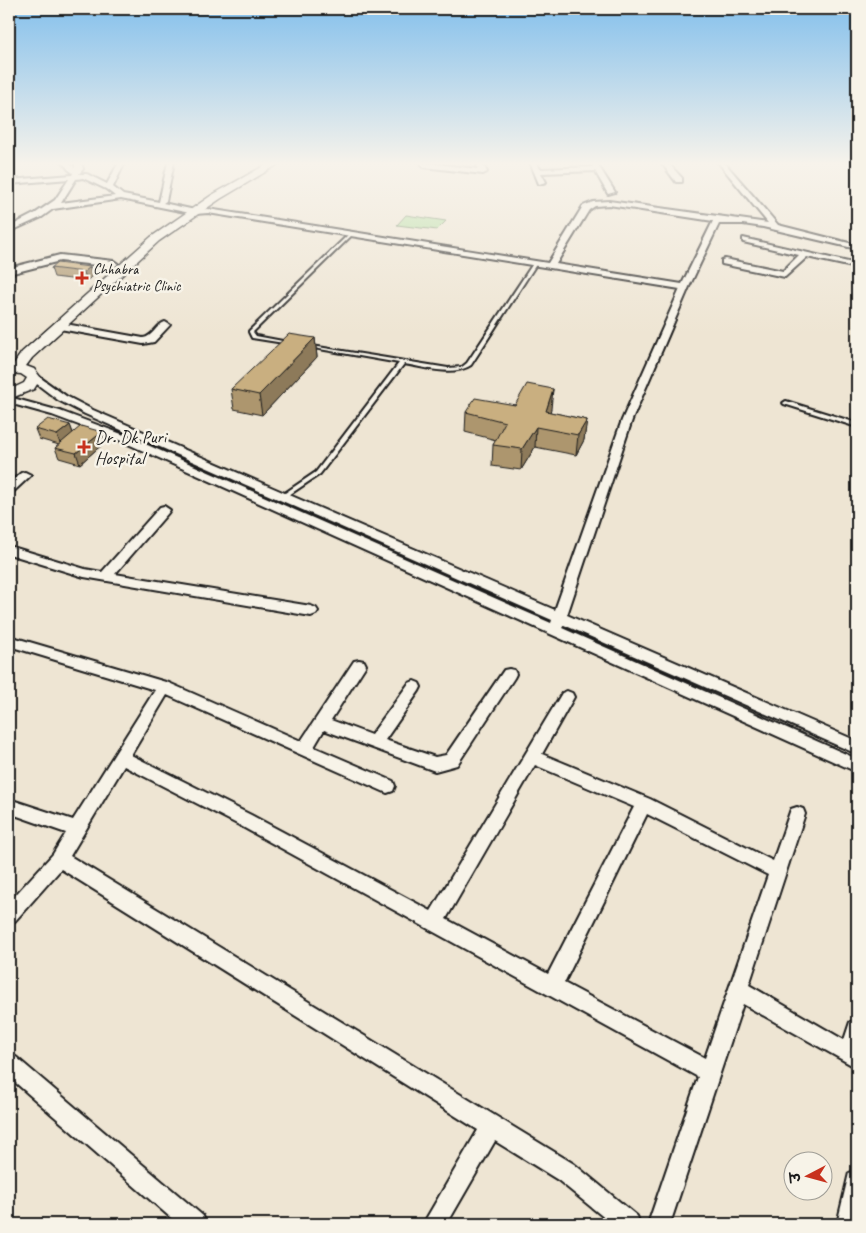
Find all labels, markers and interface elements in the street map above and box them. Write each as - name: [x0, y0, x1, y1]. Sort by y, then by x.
- place label: Chhabra Psychiatric Clinic: [93, 260, 181, 296]
- marker: Chhabra Psychiatric Clinic: [75, 271, 89, 285]
- place label: Dr. Dk Puri Hospital: [95, 426, 169, 469]
- marker: Dr. Dk Puri Hospital: [77, 440, 91, 454]
- north arrow: [784, 1150, 834, 1200]
- text: उ: [786, 1170, 805, 1185]

